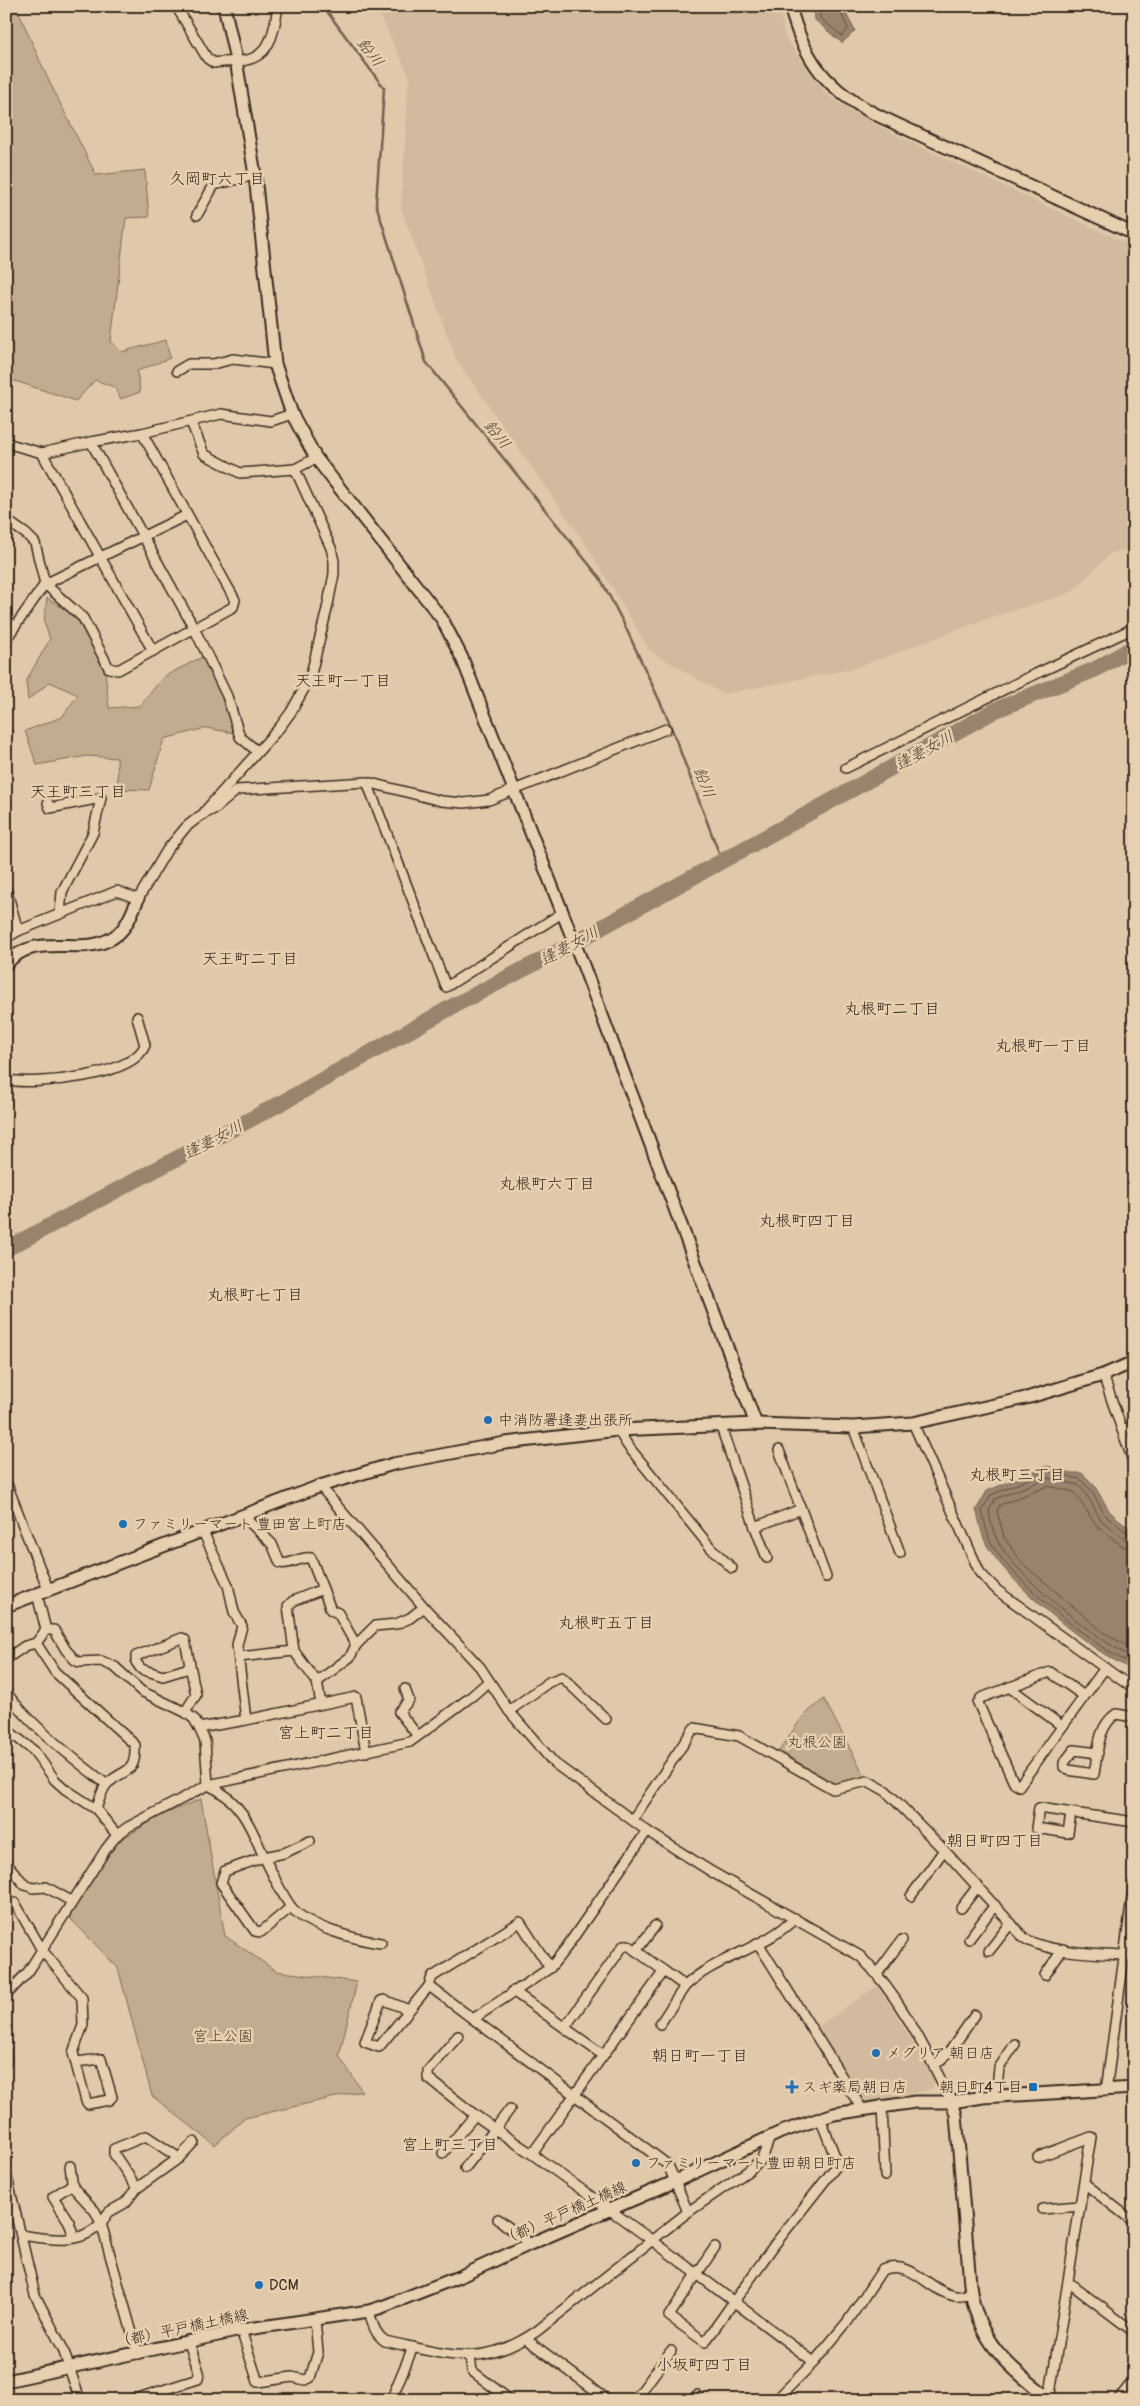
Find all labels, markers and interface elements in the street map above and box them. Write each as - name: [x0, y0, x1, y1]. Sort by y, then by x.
- water label: 鉛川: [353, 34, 388, 71]
- district label: 久岡町六丁目: [169, 169, 265, 189]
- water label: 鉛川: [479, 416, 515, 453]
- district label: 天王町一丁目: [295, 671, 391, 691]
- water label: 逢妻女川: [892, 727, 957, 775]
- water label: 鉛川: [689, 764, 719, 801]
- district label: 天王町三丁目: [30, 782, 126, 802]
- water label: 逢妻女川: [537, 922, 602, 970]
- district label: 天王町二丁目: [202, 949, 298, 969]
- district label: 丸根町二丁目: [844, 999, 940, 1019]
- district label: 丸根町一丁目: [995, 1036, 1091, 1056]
- water label: 逢妻女川: [181, 1116, 246, 1164]
- district label: 丸根町六丁目: [499, 1174, 595, 1194]
- district label: 丸根町四丁目: [759, 1211, 855, 1231]
- district label: 丸根町七丁目: [207, 1285, 303, 1305]
- place label: 中消防署逢妻出張所: [498, 1411, 633, 1430]
- marker: 中消防署逢妻出張所: [482, 1414, 494, 1426]
- district label: 丸根町三丁目: [969, 1465, 1065, 1485]
- place label: ファミリーマート 豊田宮上町店: [133, 1515, 347, 1534]
- marker: ファミリーマート 豊田宮上町店: [117, 1518, 129, 1530]
- district label: 丸根町五丁目: [558, 1613, 654, 1633]
- district label: 宮上町二丁目: [278, 1723, 374, 1743]
- park label: 丸根公園: [787, 1733, 847, 1752]
- district label: 朝日町四丁目: [947, 1831, 1043, 1851]
- park label: 宮上公園: [193, 2027, 253, 2046]
- place label: メグリア 朝日店: [886, 2044, 994, 2063]
- district label: 朝日町一丁目: [652, 2046, 748, 2066]
- marker: メグリア 朝日店: [870, 2047, 882, 2059]
- place label: スギ薬局朝日店: [802, 2078, 907, 2097]
- place label: 朝日町4丁目: [939, 2078, 1023, 2097]
- marker: スギ薬局朝日店: [786, 2081, 798, 2093]
- marker: 朝日町4丁目: [1027, 2081, 1039, 2093]
- district label: 宮上町三丁目: [402, 2135, 498, 2155]
- place label: ファミリーマート豊田朝日町店: [646, 2154, 856, 2173]
- marker: ファミリーマート豊田朝日町店: [630, 2157, 642, 2169]
- street label: （都）平戸橋土橋線: [499, 2177, 630, 2250]
- place label: DCM: [269, 2276, 299, 2295]
- marker: DCM: [253, 2279, 265, 2291]
- street label: （都）平戸橋土橋線: [114, 2305, 250, 2352]
- district label: 小坂町四丁目: [656, 2355, 752, 2375]

